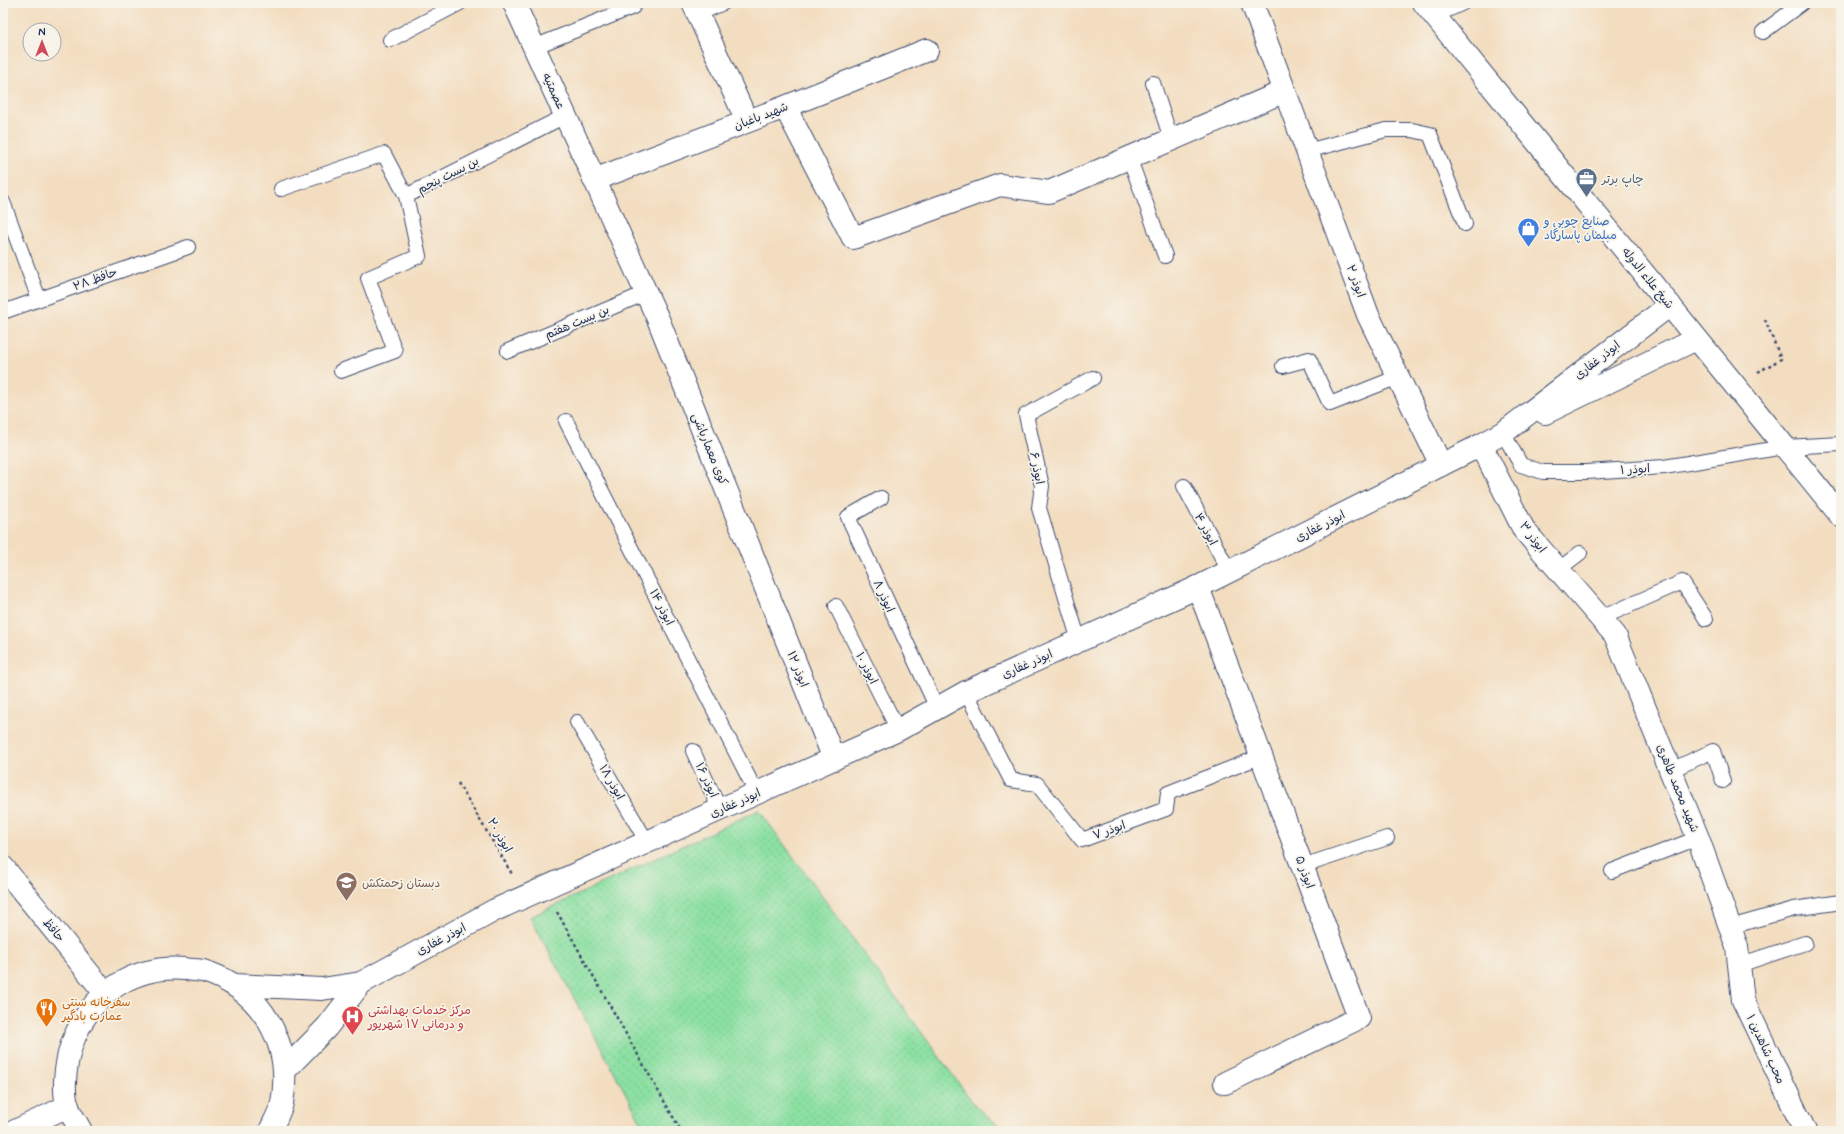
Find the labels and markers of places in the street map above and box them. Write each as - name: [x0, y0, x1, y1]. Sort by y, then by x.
- office icon: چاپ برتر: [1573, 166, 1599, 199]
- place label: چاپ برتر: [1601, 172, 1643, 188]
- place label: صنایع چوبی و مبلمان پاسارگاد: [1543, 214, 1617, 244]
- shop icon: صنایع چوبی و مبلمان پاسارگاد: [1515, 215, 1541, 248]
- school or university icon: دبستان زحمتکش: [333, 870, 359, 903]
- place label: دبستان زحمتکش: [362, 876, 440, 892]
- place label: سفرخانه سنتی عمارت بادگیر: [61, 995, 130, 1025]
- restaurant icon: سفرخانه سنتی عمارت بادگیر: [33, 996, 59, 1029]
- place label: مرکز خدمات بهداشتی و درمانی ۱۷ شهریور: [367, 1003, 471, 1033]
- hospital icon: مرکز خدمات بهداشتی و درمانی ۱۷ شهریور: [339, 1004, 365, 1037]

